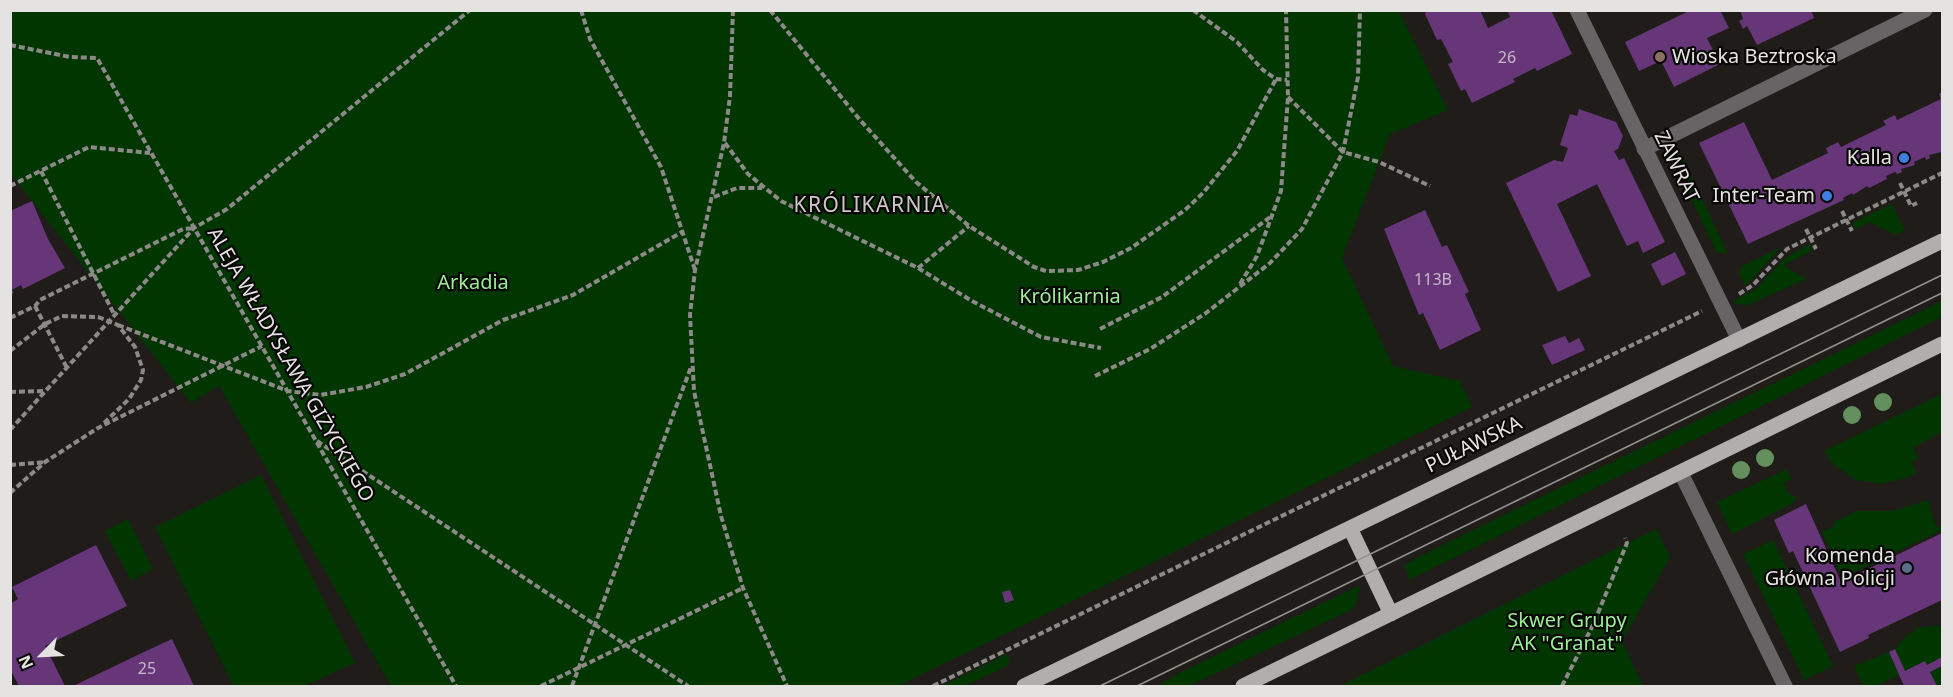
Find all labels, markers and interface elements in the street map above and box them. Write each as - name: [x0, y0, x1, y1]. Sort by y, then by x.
- place label: Wioska Beztroska: [1672, 45, 1837, 69]
- house number: 26: [1498, 48, 1516, 68]
- marker: Wioska Beztroska: [1653, 50, 1667, 64]
- street label: ZAWRAT: [1648, 127, 1704, 207]
- place label: Kalla: [1847, 146, 1892, 170]
- marker: Kalla: [1897, 151, 1911, 165]
- place label: Inter-Team: [1713, 184, 1815, 208]
- marker: Inter-Team: [1820, 189, 1834, 203]
- district label: KRÓLIKARNIA: [793, 193, 947, 219]
- street label: ALEJA WŁADYSŁAWA GIŻYCKIEGO: [201, 224, 379, 506]
- house number: 113B: [1414, 270, 1452, 290]
- park label: Arkadia: [437, 271, 509, 295]
- park label: Królikarnia: [1019, 285, 1121, 309]
- street label: PUŁAWSKA: [1422, 411, 1526, 479]
- place label: Komenda Główna Policji: [1765, 544, 1895, 591]
- marker: Komenda Główna Policji: [1900, 561, 1914, 575]
- park label: Skwer Grupy AK "Granat": [1507, 609, 1627, 656]
- north arrow: [12, 625, 72, 685]
- text: N: [13, 652, 38, 673]
- house number: 25: [138, 659, 156, 679]

